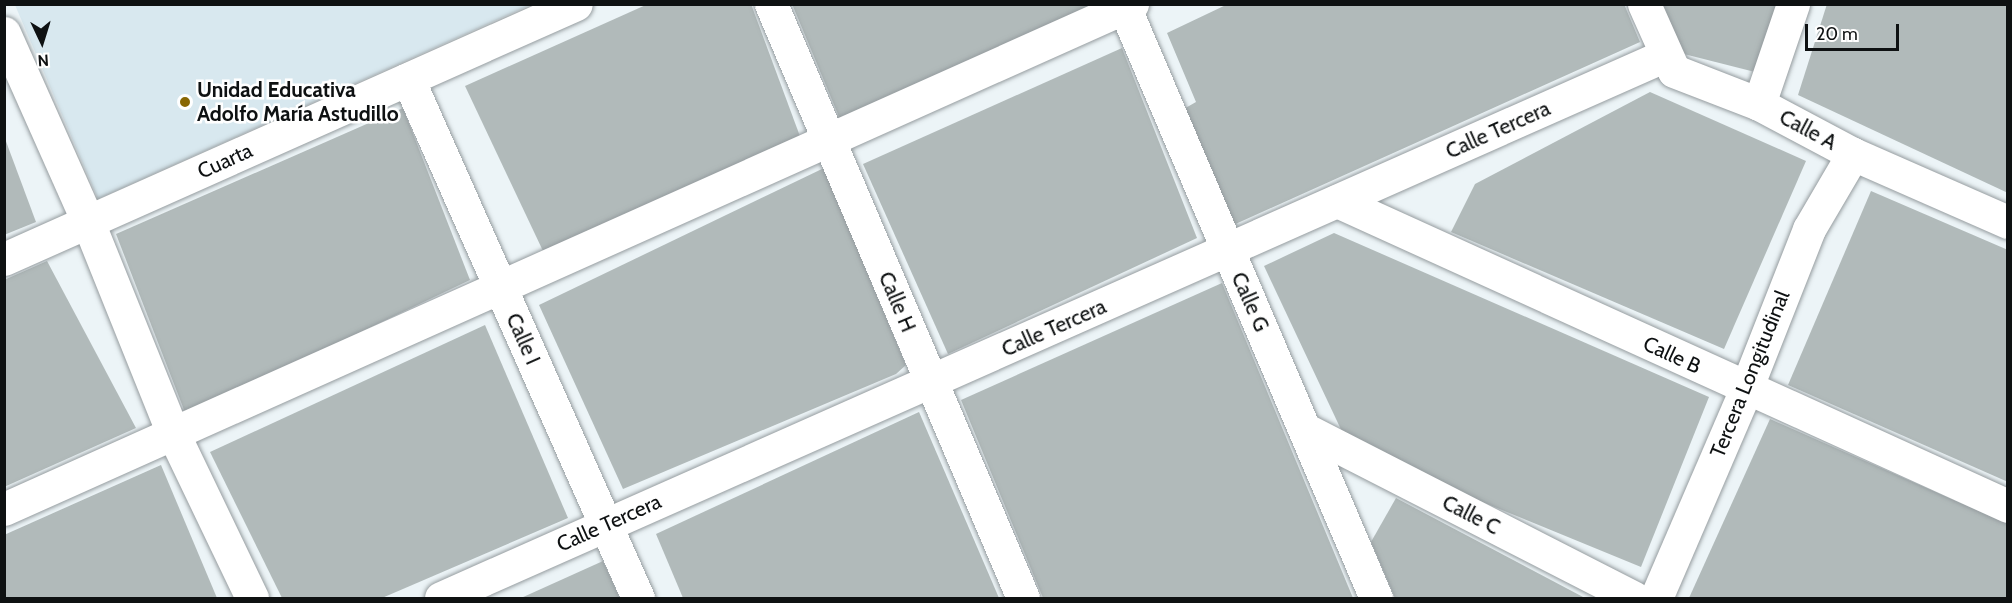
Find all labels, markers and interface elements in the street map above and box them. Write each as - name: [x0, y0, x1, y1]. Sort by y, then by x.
- north arrow: [12, 12, 72, 72]
- scale bar: [1808, 12, 1902, 50]
- text: 20 m: [1816, 23, 1858, 45]
- text: N: [37, 51, 50, 70]
- place label: Unidad Educativa Adolfo María Astudillo: [197, 77, 399, 127]
- marker: Unidad Educativa Adolfo María Astudillo: [178, 95, 192, 109]
- street label: Calle Tercera: [1442, 96, 1554, 164]
- street label: Calle A: [1775, 105, 1841, 155]
- street label: Cuarta: [194, 138, 256, 184]
- street label: Calle H: [873, 268, 921, 336]
- street label: Calle G: [1226, 268, 1274, 336]
- street label: Tercera Longitudinal: [1705, 287, 1795, 461]
- street label: Calle Tercera: [998, 294, 1110, 362]
- street label: Calle I: [501, 309, 545, 369]
- street label: Calle B: [1639, 331, 1705, 379]
- street label: Calle Tercera: [553, 489, 665, 557]
- street label: Calle C: [1438, 490, 1504, 540]

